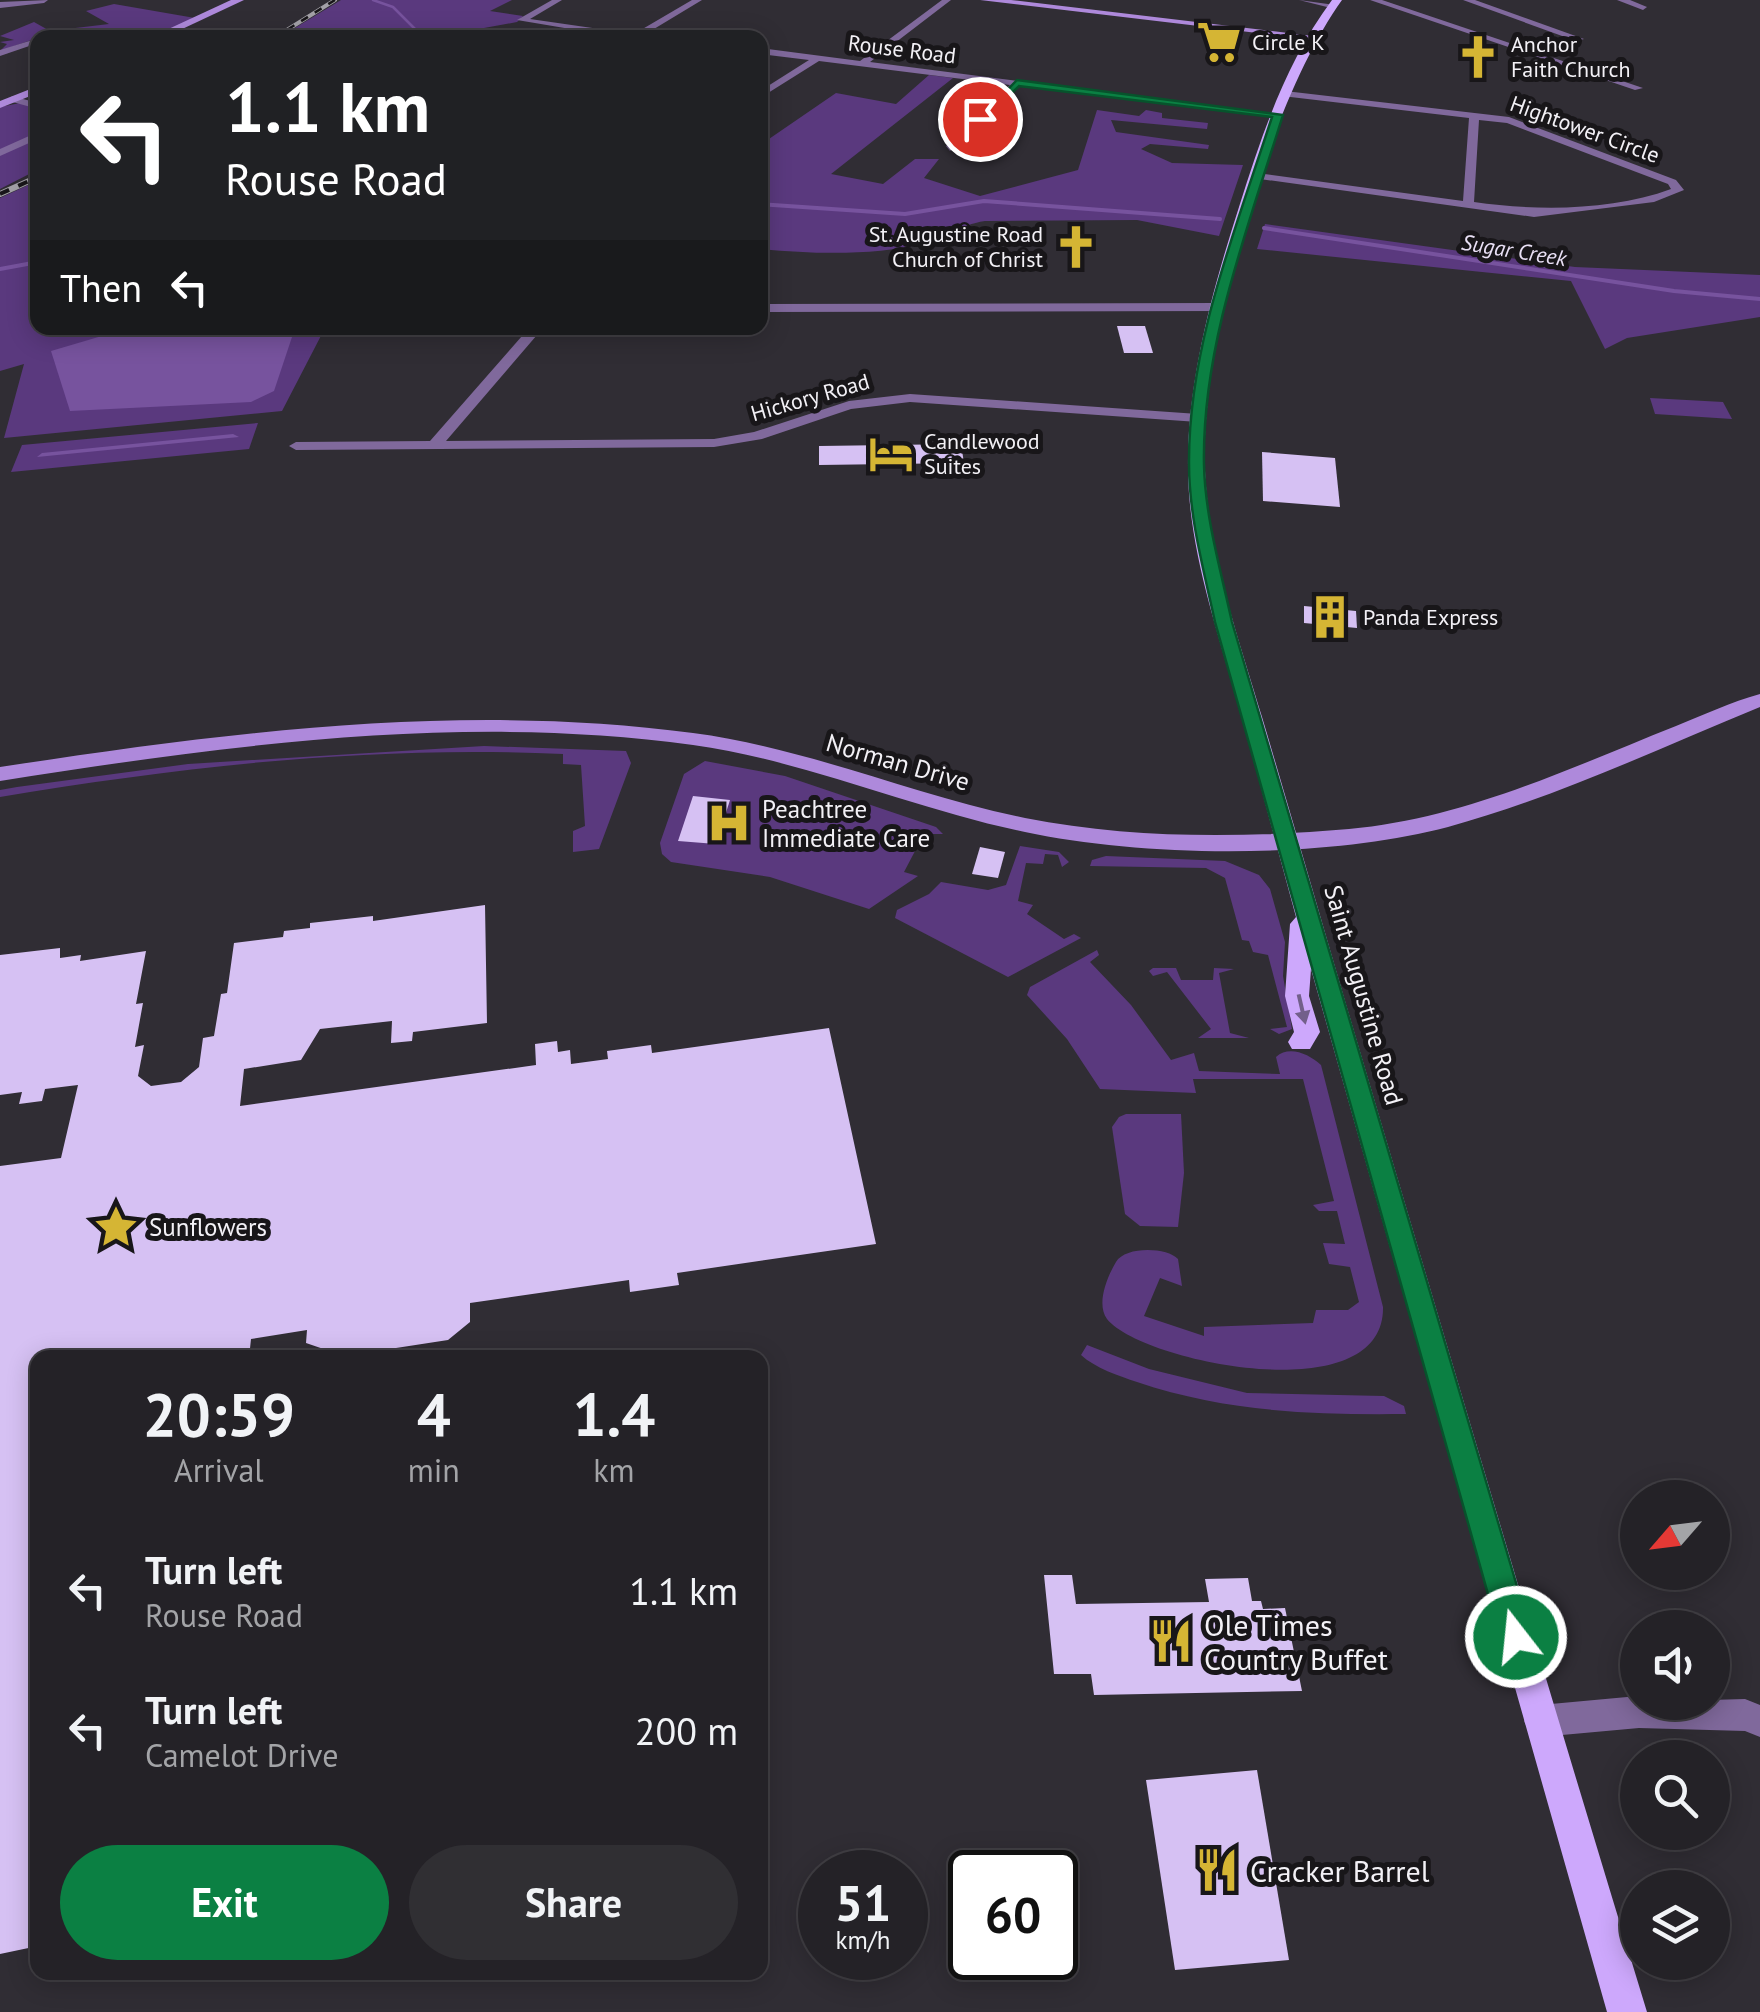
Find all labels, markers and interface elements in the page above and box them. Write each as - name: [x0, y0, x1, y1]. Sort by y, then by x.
- supermarket icon: Circle K: [1195, 18, 1243, 66]
- street label: Rouse Road: [846, 28, 958, 70]
- place label: Circle K: [1252, 28, 1325, 56]
- place label: Anchor Faith Church: [1511, 30, 1630, 83]
- church icon: Anchor Faith Church: [1454, 33, 1502, 81]
- text: 1.1 km: [225, 61, 430, 151]
- icon: left: [60, 70, 190, 200]
- pin: [938, 77, 1023, 162]
- street label: Hightower Circle: [1506, 89, 1664, 169]
- icon: arrive: [953, 92, 1008, 147]
- text: Rouse Road: [225, 149, 447, 207]
- place label: St. Augustine Road Church of Christ: [869, 220, 1044, 273]
- church icon: St. Augustine Road Church of Christ: [1052, 223, 1100, 271]
- water label: Sugar Creek: [1459, 228, 1570, 272]
- icon: left: [162, 260, 217, 315]
- text: Then: [60, 263, 142, 312]
- street label: Hickory Road: [747, 367, 873, 427]
- place label: Candlewood Suites: [924, 427, 1040, 480]
- hotel icon: Candlewood Suites: [867, 430, 915, 478]
- building icon: Panda Express: [1306, 593, 1354, 641]
- place label: Panda Express: [1363, 603, 1498, 631]
- street label: Norman Drive: [823, 726, 973, 798]
- place label: Peachtree Immediate Care: [762, 793, 930, 854]
- hospital icon: Peachtree Immediate Care: [705, 799, 753, 847]
- street label: Saint Augustine Road: [1317, 881, 1411, 1109]
- one-way arrow: [1294, 994, 1310, 1025]
- place icon: Sunflowers: [92, 1203, 140, 1251]
- place label: Sunflowers: [149, 1211, 267, 1243]
- text: 20:59: [143, 1375, 295, 1453]
- text: 4: [417, 1375, 451, 1453]
- text: 1.4: [572, 1375, 655, 1453]
- text: Arrival: [174, 1449, 264, 1491]
- text: min: [408, 1449, 460, 1491]
- text: km: [593, 1449, 635, 1491]
- north arrow: [1620, 1480, 1730, 1590]
- map controls: [1620, 1480, 1730, 1980]
- text: Turn left: [145, 1545, 282, 1594]
- icon: left: [60, 1563, 115, 1618]
- text: 1.1 km: [629, 1566, 738, 1615]
- position arrow: [1464, 1585, 1568, 1689]
- text: Rouse Road: [145, 1594, 303, 1636]
- place label: Ole Times Country Buffet: [1204, 1605, 1388, 1678]
- button: sound: [1620, 1610, 1730, 1720]
- restaurant icon: Ole Times Country Buffet: [1147, 1617, 1195, 1665]
- text: Turn left: [145, 1685, 282, 1734]
- icon: left: [60, 1703, 115, 1758]
- text: 200 m: [635, 1706, 738, 1755]
- text: Camelot Drive: [145, 1734, 338, 1776]
- button: search: [1620, 1740, 1730, 1850]
- button: Exit: [60, 1845, 389, 1960]
- button: Share: [409, 1845, 738, 1960]
- restaurant icon: Cracker Barrel: [1193, 1846, 1241, 1894]
- speed limit sign: 60: [948, 1850, 1078, 1980]
- place label: Cracker Barrel: [1250, 1851, 1430, 1890]
- text: 51: [835, 1870, 891, 1935]
- button: layers: [1620, 1870, 1730, 1980]
- text: km/h: [836, 1924, 890, 1956]

